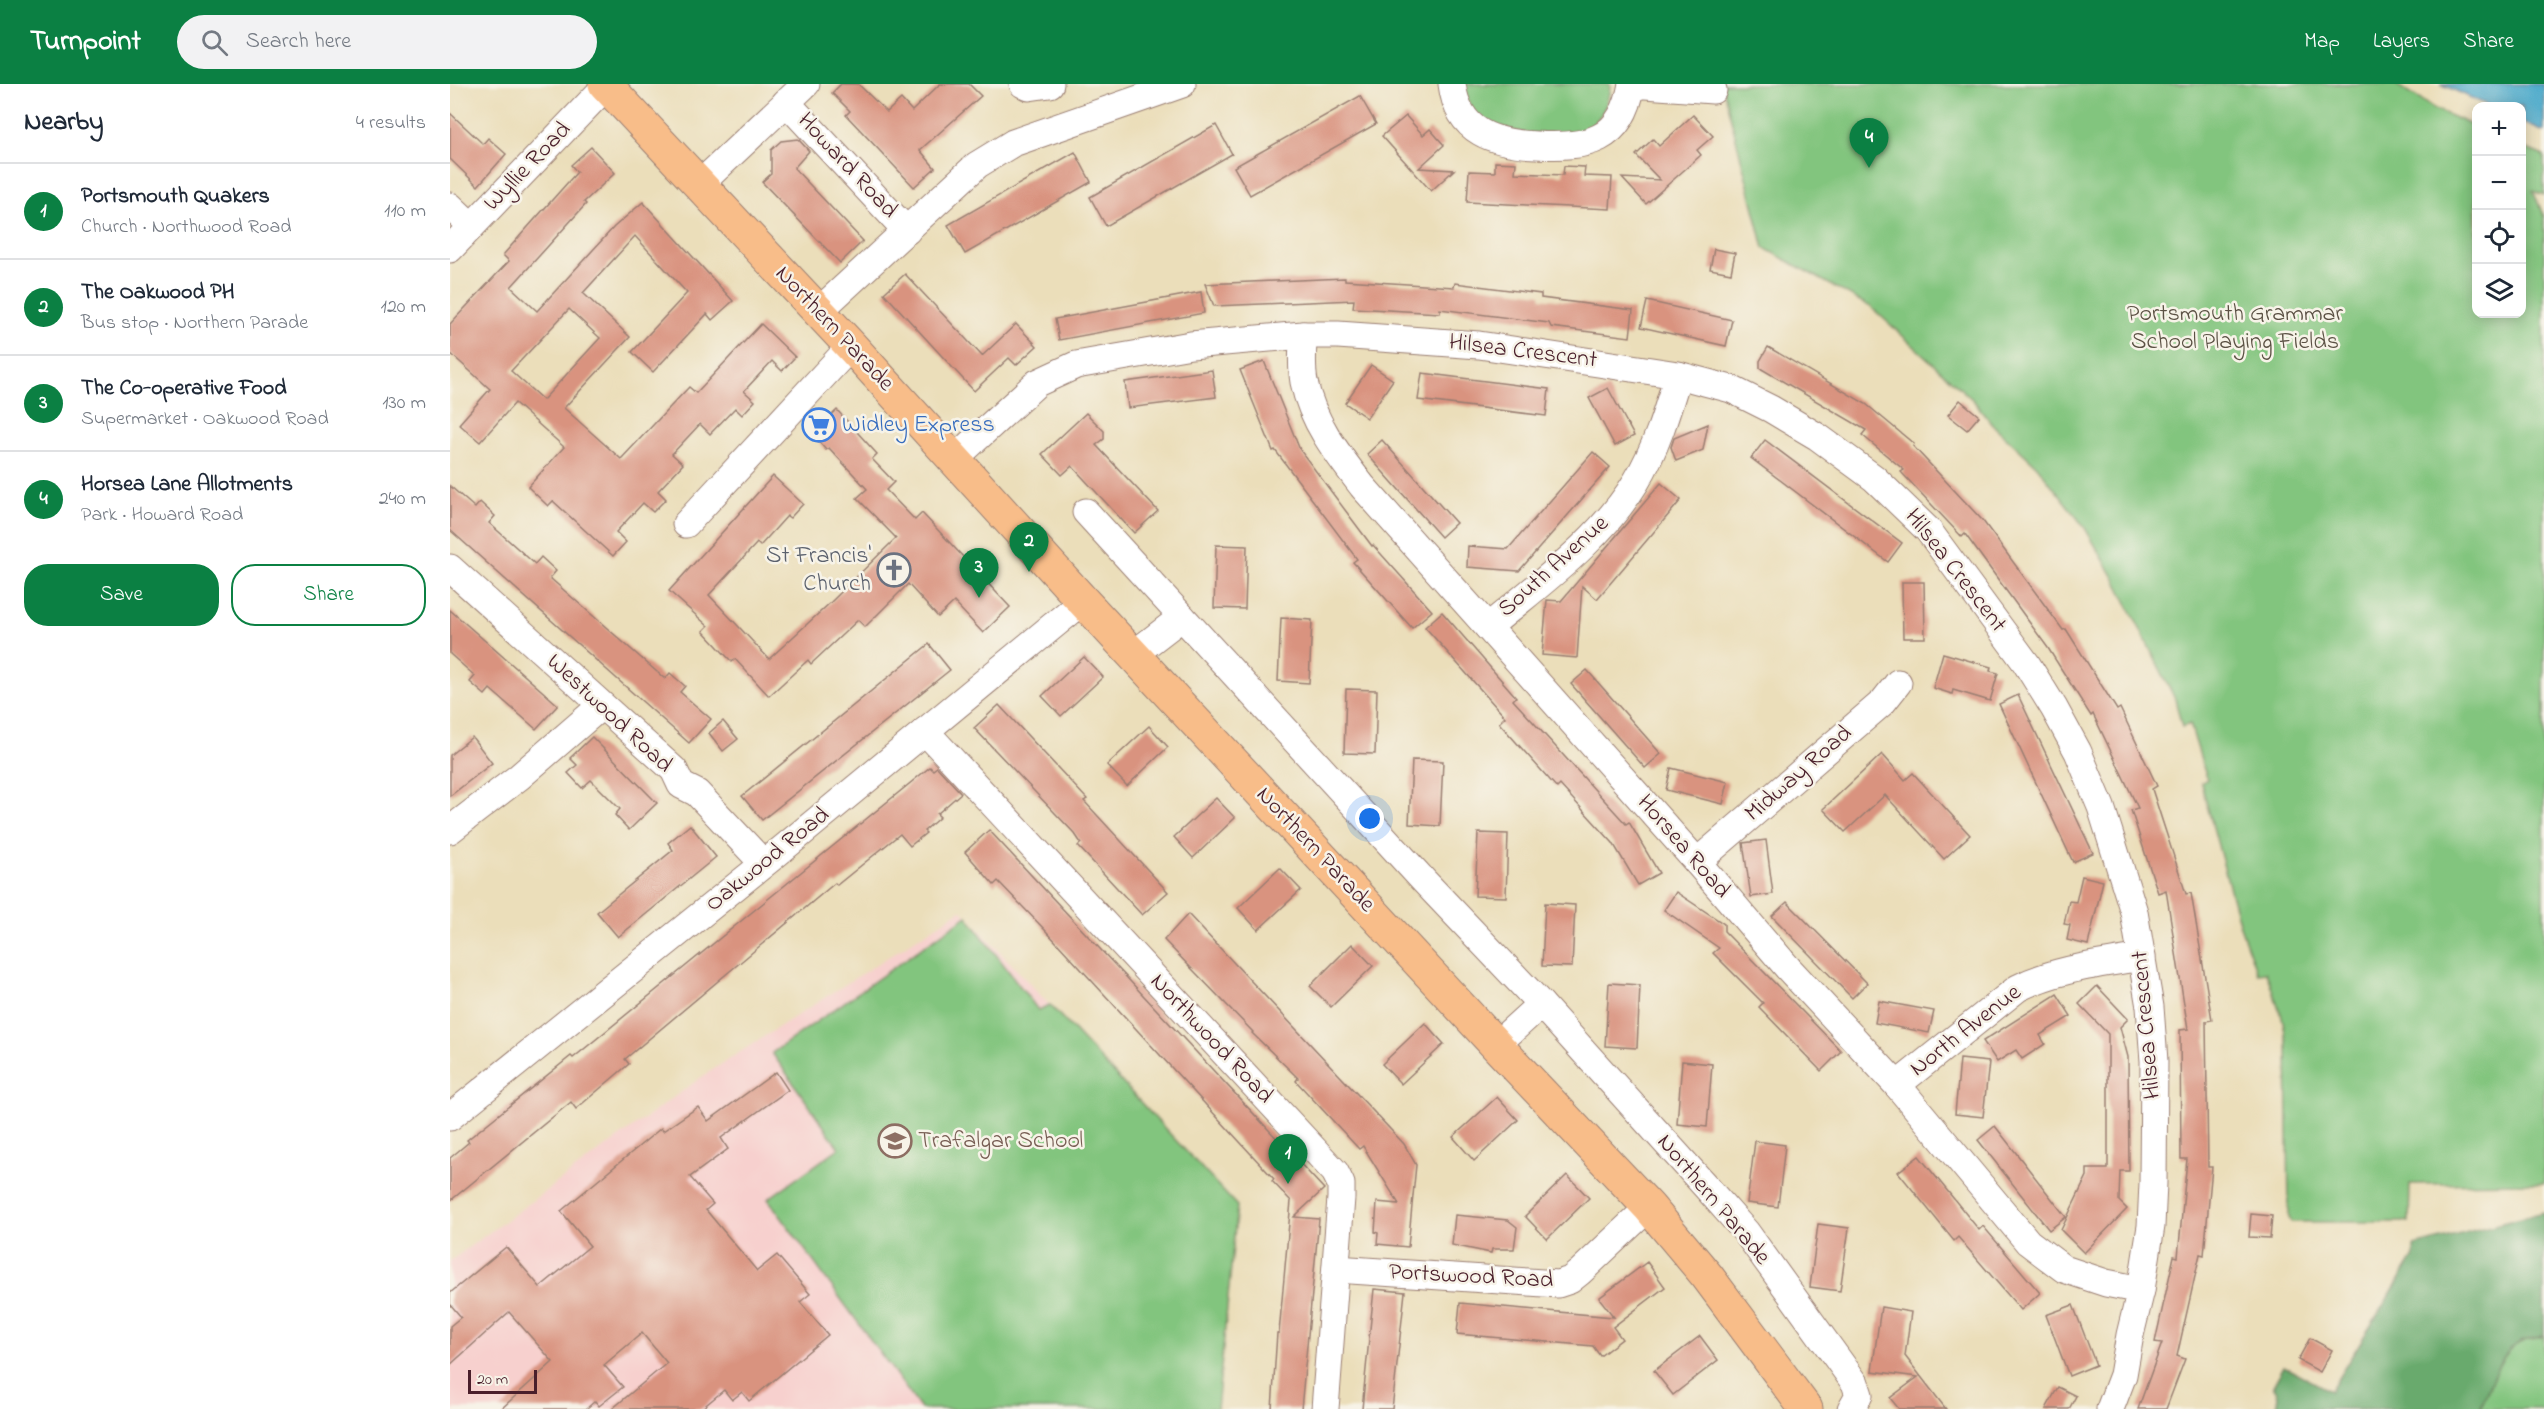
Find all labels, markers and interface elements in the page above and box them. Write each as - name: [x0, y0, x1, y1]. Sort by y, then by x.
- search box: [177, 15, 597, 69]
- text: Turnpoint: [30, 22, 141, 63]
- icon: search: [198, 26, 231, 59]
- text: Search here: [246, 26, 351, 58]
- text: Map: [2304, 27, 2340, 57]
- text: Layers: [2373, 27, 2430, 57]
- text: Share: [2463, 27, 2514, 57]
- map controls: [2472, 102, 2526, 318]
- button: +: [2472, 102, 2526, 156]
- text: Nearby: [24, 104, 103, 142]
- street label: Howard Road: [788, 105, 906, 227]
- text: 4 results: [356, 109, 426, 138]
- street label: Wyllie Road: [476, 114, 581, 221]
- pin: 4: [1850, 118, 1888, 168]
- button: −: [2472, 156, 2526, 210]
- text: Portsmouth Quakers: [81, 181, 270, 213]
- text: 1: [40, 197, 47, 226]
- text: 110 m: [384, 197, 426, 226]
- button: locate: [2472, 210, 2526, 264]
- text: Church · Northwood Road: [81, 213, 291, 242]
- street label: Northern Parade: [766, 258, 902, 400]
- button: layers: [2472, 264, 2526, 318]
- text: The Oakwood PH: [81, 277, 235, 309]
- text: 2: [39, 293, 48, 322]
- text: 120 m: [381, 293, 426, 322]
- park label: Portsmouth Grammar School Playing Fields: [2127, 297, 2344, 361]
- text: Bus stop · Northern Parade: [81, 309, 308, 338]
- street label: Hilsea Crescent: [1447, 326, 1599, 378]
- text: The Co-operative Food: [81, 373, 287, 405]
- text: 3: [39, 389, 48, 418]
- text: 130 m: [382, 389, 426, 418]
- text: Supermarket · Oakwood Road: [81, 405, 329, 434]
- supermarket icon: Widley Express: [801, 407, 837, 443]
- place label: Widley Express: [842, 408, 995, 444]
- text: Horsea Lane Allotments: [81, 469, 293, 501]
- text: 4: [39, 485, 48, 514]
- text: 240 m: [379, 485, 426, 514]
- text: Park · Howard Road: [81, 501, 243, 530]
- street label: Hilsea Crescent: [1895, 501, 2015, 641]
- street label: South Avenue: [1491, 507, 1617, 626]
- pin: 2: [1010, 522, 1048, 572]
- place label: St Francis' Church: [766, 539, 871, 602]
- pin: 3: [960, 548, 998, 598]
- church icon: St Francis' Church: [876, 552, 912, 588]
- button: Save: [24, 564, 219, 626]
- button: Share: [231, 564, 426, 626]
- street label: Westwood Road: [538, 646, 680, 782]
- street label: Midway Road: [1737, 717, 1862, 831]
- street label: Northern Parade: [1247, 779, 1383, 921]
- street label: Horsea Road: [1628, 787, 1739, 907]
- street label: Oakwood Road: [698, 798, 838, 921]
- your location: [1355, 804, 1384, 833]
- street label: Hilsea Crescent: [2123, 949, 2171, 1101]
- street label: Northwood Road: [1141, 966, 1281, 1113]
- street label: North Avenue: [1903, 976, 2030, 1086]
- school or university icon: Trafalgar School: [877, 1123, 913, 1159]
- place label: Trafalgar School: [918, 1124, 1083, 1159]
- street label: Northern Parade: [1648, 1127, 1779, 1273]
- pin: 1: [1268, 1134, 1308, 1184]
- street label: Portswood Road: [1388, 1255, 1555, 1299]
- scale bar: [468, 1367, 537, 1394]
- text: 20 m: [477, 1368, 508, 1392]

